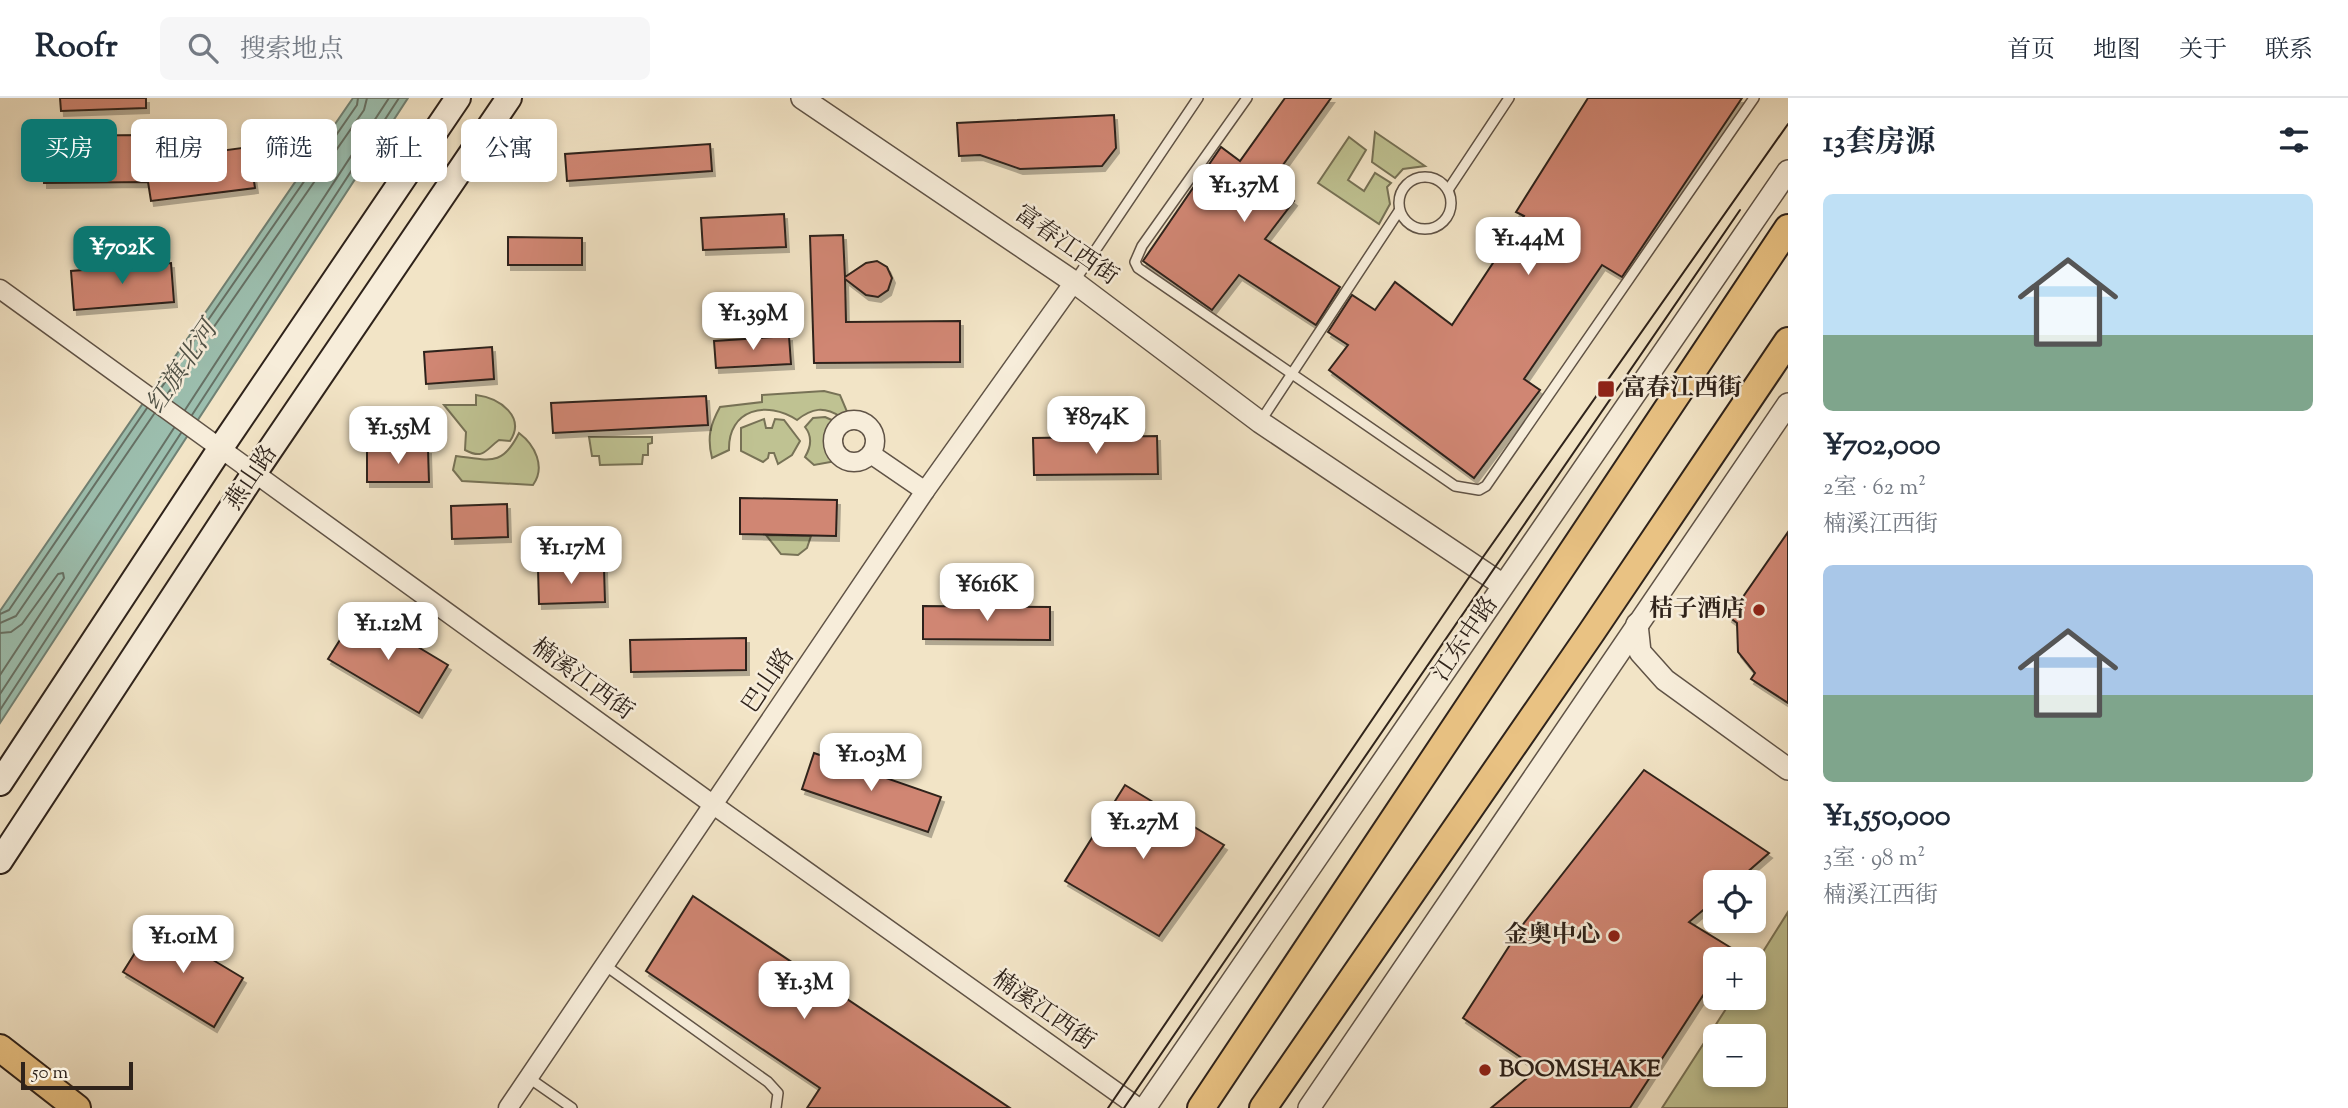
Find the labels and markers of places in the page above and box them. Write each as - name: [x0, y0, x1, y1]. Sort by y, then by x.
- pin: ¥1.37M: [1187, 164, 1301, 224]
- pin: ¥1.44M: [1471, 218, 1585, 277]
- pin: ¥702K: [73, 226, 171, 286]
- pin: ¥1.39M: [696, 292, 810, 352]
- place label: 富春江西街: [1622, 372, 1742, 406]
- marker: 富春江西街: [1596, 379, 1616, 399]
- pin: ¥874K: [1047, 396, 1145, 456]
- pin: ¥1.55M: [341, 406, 455, 466]
- pin: ¥1.17M: [514, 526, 628, 586]
- pin: ¥616K: [938, 564, 1036, 623]
- place label: 桔子酒店: [1649, 593, 1745, 627]
- pin: ¥1.12M: [331, 602, 445, 662]
- marker: 桔子酒店: [1751, 602, 1767, 618]
- pin: ¥1.03M: [814, 734, 928, 793]
- pin: ¥1.27M: [1086, 802, 1200, 861]
- pin: ¥1.01M: [126, 916, 240, 975]
- place label: 金奥中心: [1504, 919, 1600, 953]
- marker: 金奥中心: [1606, 928, 1622, 944]
- pin: ¥1.3M: [755, 962, 853, 1021]
- place label: BOOMSHAKE: [1499, 1053, 1662, 1087]
- marker: BOOMSHAKE: [1477, 1062, 1493, 1078]

